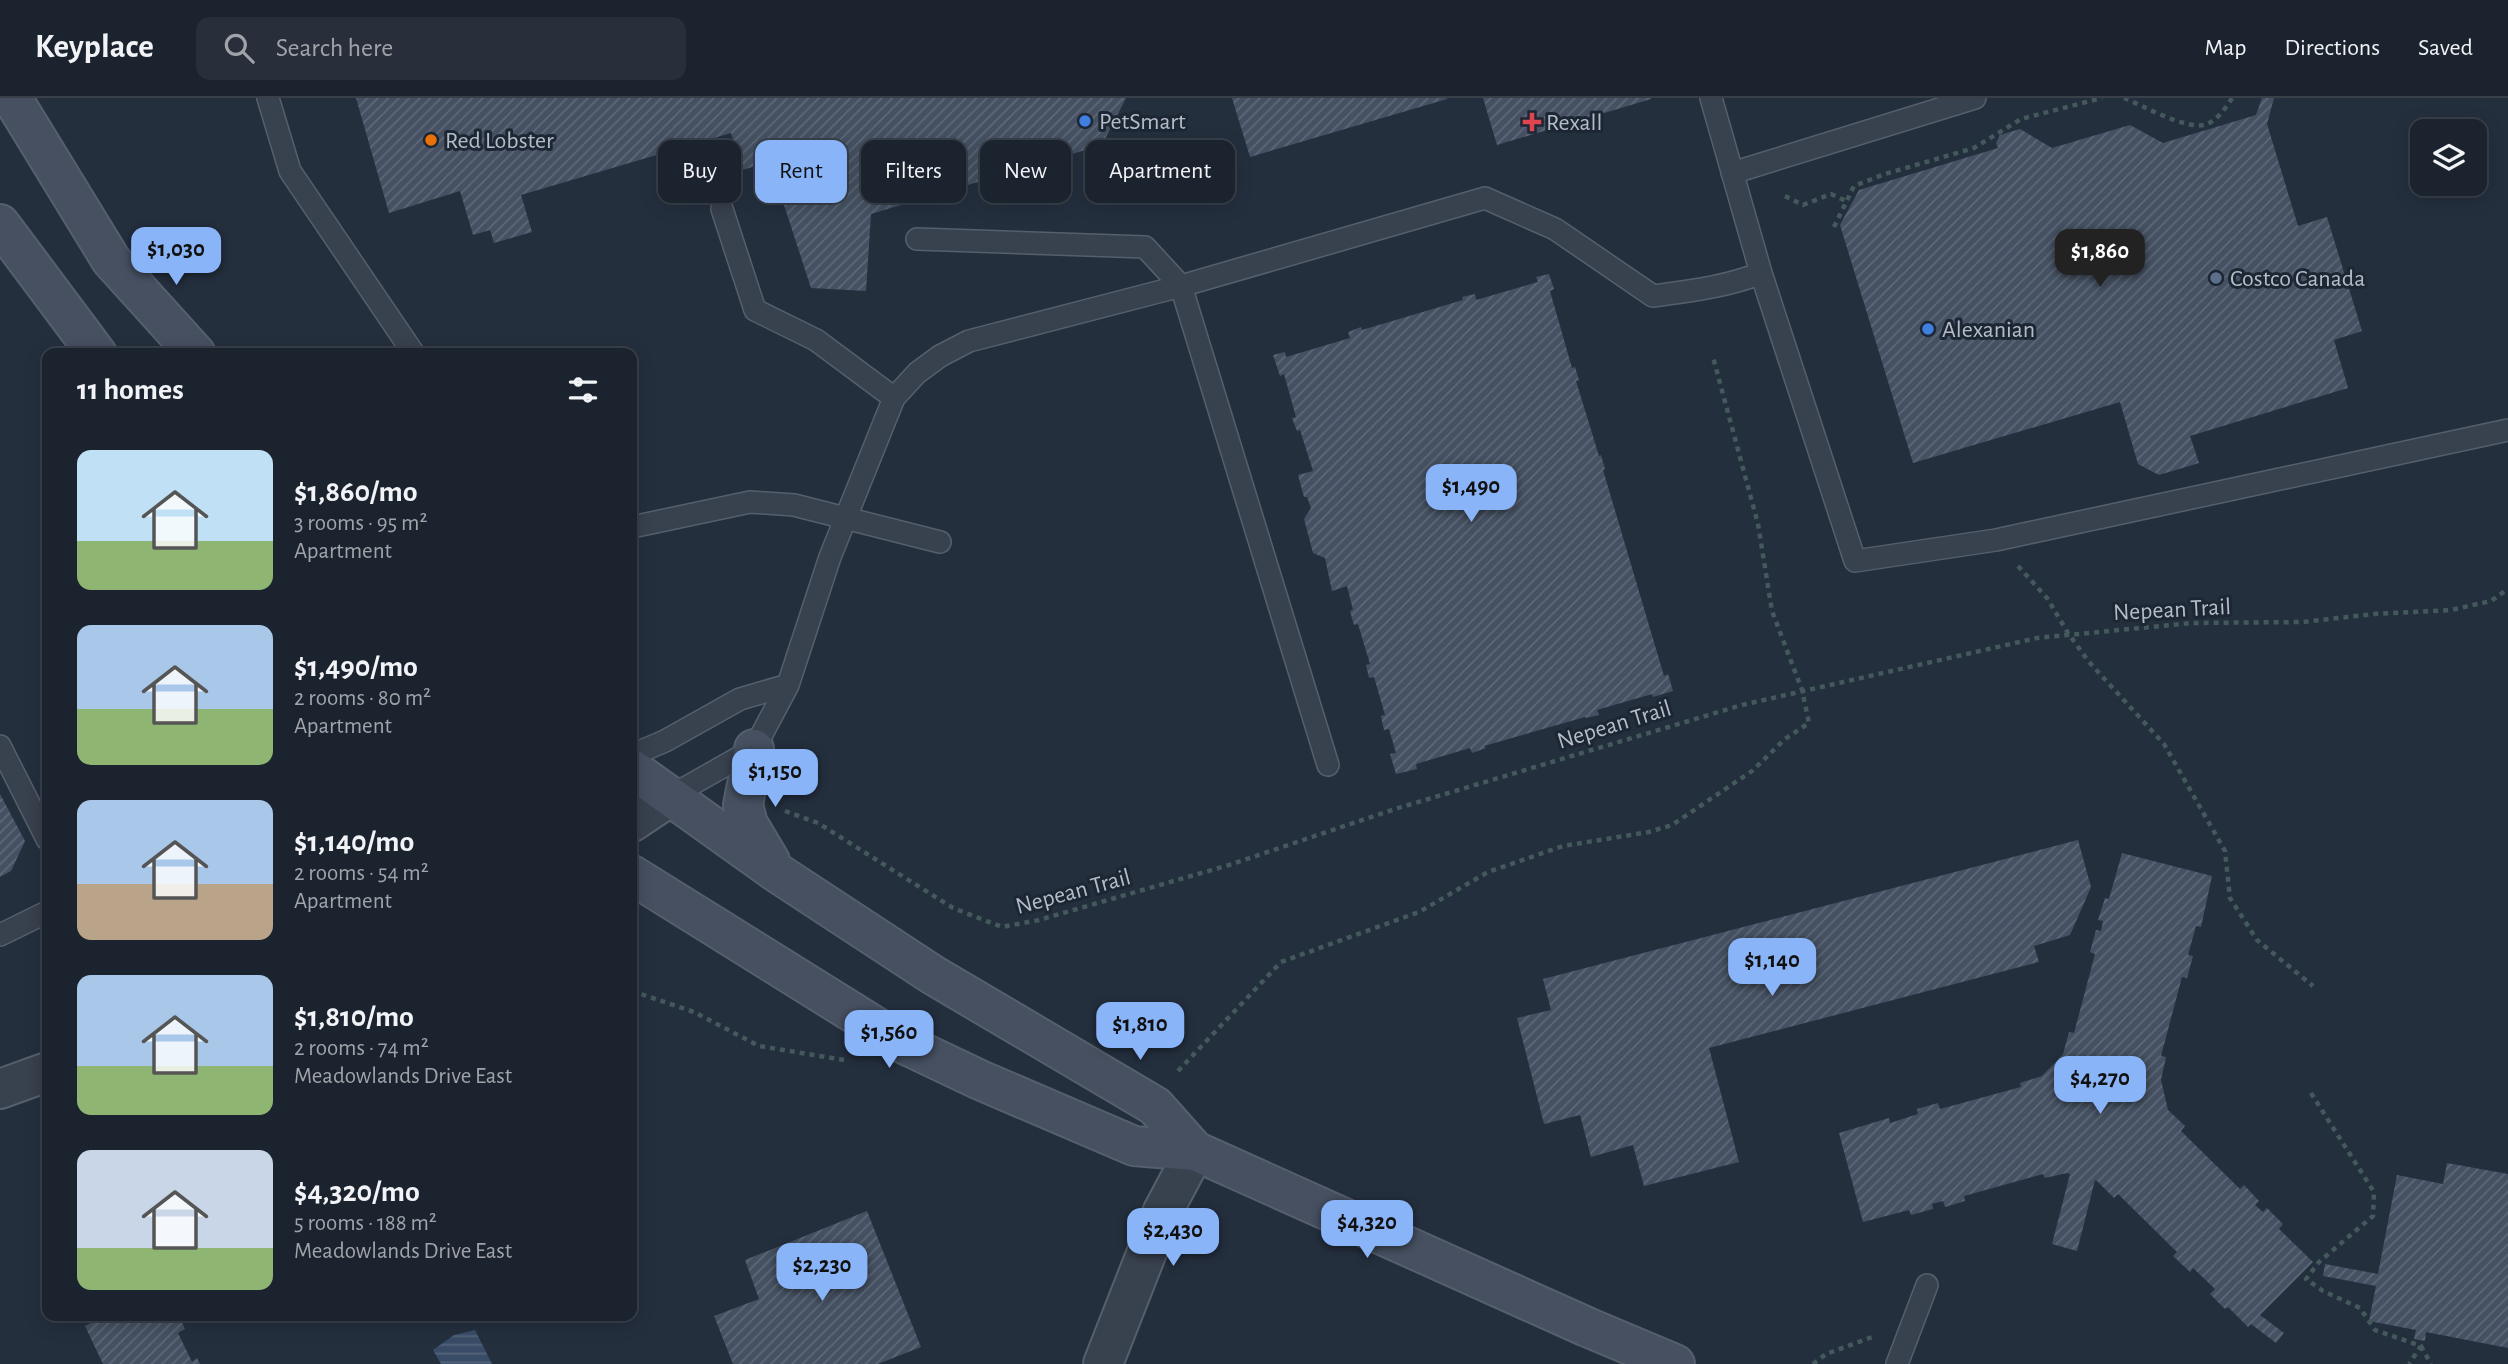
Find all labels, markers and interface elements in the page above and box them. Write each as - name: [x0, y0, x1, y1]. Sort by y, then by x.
- search box: [196, 17, 686, 80]
- icon: search: [220, 29, 258, 67]
- text: Keyplace: [35, 31, 154, 64]
- text: Search here: [276, 35, 393, 61]
- text: Map: [2204, 36, 2246, 60]
- text: Directions: [2284, 36, 2380, 60]
- text: Saved: [2418, 36, 2473, 60]
- place label: PetSmart: [1099, 110, 1186, 134]
- place label: Rexall: [1546, 111, 1602, 135]
- marker: PetSmart: [1077, 113, 1093, 129]
- marker: Rexall: [1524, 114, 1540, 130]
- map controls: [2410, 119, 2487, 196]
- button: layers: [2410, 119, 2487, 196]
- place label: Red Lobster: [445, 129, 554, 153]
- marker: Red Lobster: [423, 132, 439, 148]
- chip: Buy: [658, 140, 741, 203]
- chip: Rent: [755, 140, 847, 203]
- chip: Filters: [861, 140, 966, 203]
- chip: New: [980, 140, 1071, 203]
- chip: Apartment: [1085, 140, 1235, 203]
- pin: $1,030: [119, 228, 233, 287]
- pin: $1,860: [2043, 230, 2157, 289]
- text: $1,030: [147, 238, 205, 261]
- text: $1,860: [2071, 240, 2129, 263]
- place label: Costco Canada: [2230, 267, 2365, 291]
- marker: Costco Canada: [2208, 270, 2224, 286]
- place label: Alexanian: [1942, 318, 2035, 342]
- marker: Alexanian: [1920, 321, 1936, 337]
- icon: filters: [564, 371, 602, 409]
- text: 11 homes: [77, 375, 184, 405]
- pin: $1,490: [1414, 464, 1528, 524]
- text: $1,490: [1442, 475, 1500, 498]
- text: $1,860/mo: [294, 477, 418, 507]
- icon: home: [133, 478, 217, 562]
- text: 3 rooms · 95 m²: [294, 512, 427, 535]
- text: Apartment: [294, 540, 392, 563]
- street label: Nepean Trail: [2112, 595, 2232, 625]
- text: $1,490/mo: [294, 652, 418, 682]
- icon: home: [133, 653, 217, 737]
- text: 2 rooms · 80 m²: [294, 687, 431, 710]
- street label: Nepean Trail: [1554, 696, 1674, 754]
- text: Apartment: [294, 715, 392, 738]
- pin: $1,150: [718, 750, 832, 809]
- text: $1,150: [748, 760, 802, 783]
- text: $1,140/mo: [294, 827, 414, 857]
- icon: home: [133, 828, 217, 912]
- text: 2 rooms · 54 m²: [294, 862, 429, 885]
- street label: Nepean Trail: [1013, 865, 1133, 919]
- text: Apartment: [294, 890, 392, 913]
- pin: $1,140: [1715, 939, 1829, 998]
- text: $1,140: [1744, 949, 1800, 972]
- text: $1,810/mo: [294, 1002, 414, 1032]
- pin: $1,810: [1083, 1002, 1197, 1062]
- icon: home: [133, 1003, 217, 1087]
- pin: $1,560: [832, 1010, 946, 1070]
- text: $1,810: [1112, 1013, 1168, 1036]
- text: $1,560: [861, 1021, 917, 1044]
- text: 2 rooms · 74 m²: [294, 1037, 429, 1060]
- pin: $4,270: [2043, 1056, 2157, 1116]
- text: Meadowlands Drive East: [294, 1065, 512, 1088]
- text: $4,270: [2070, 1067, 2130, 1090]
- text: $4,320/mo: [294, 1177, 420, 1207]
- icon: home: [133, 1178, 217, 1262]
- pin: $4,320: [1310, 1200, 1424, 1260]
- pin: $2,430: [1116, 1208, 1230, 1268]
- text: $4,320: [1337, 1211, 1397, 1234]
- text: 5 rooms · 188 m²: [294, 1212, 437, 1235]
- text: $2,430: [1143, 1219, 1203, 1242]
- text: Meadowlands Drive East: [294, 1240, 512, 1263]
- pin: $2,230: [765, 1244, 879, 1303]
- text: $2,230: [792, 1254, 852, 1277]

